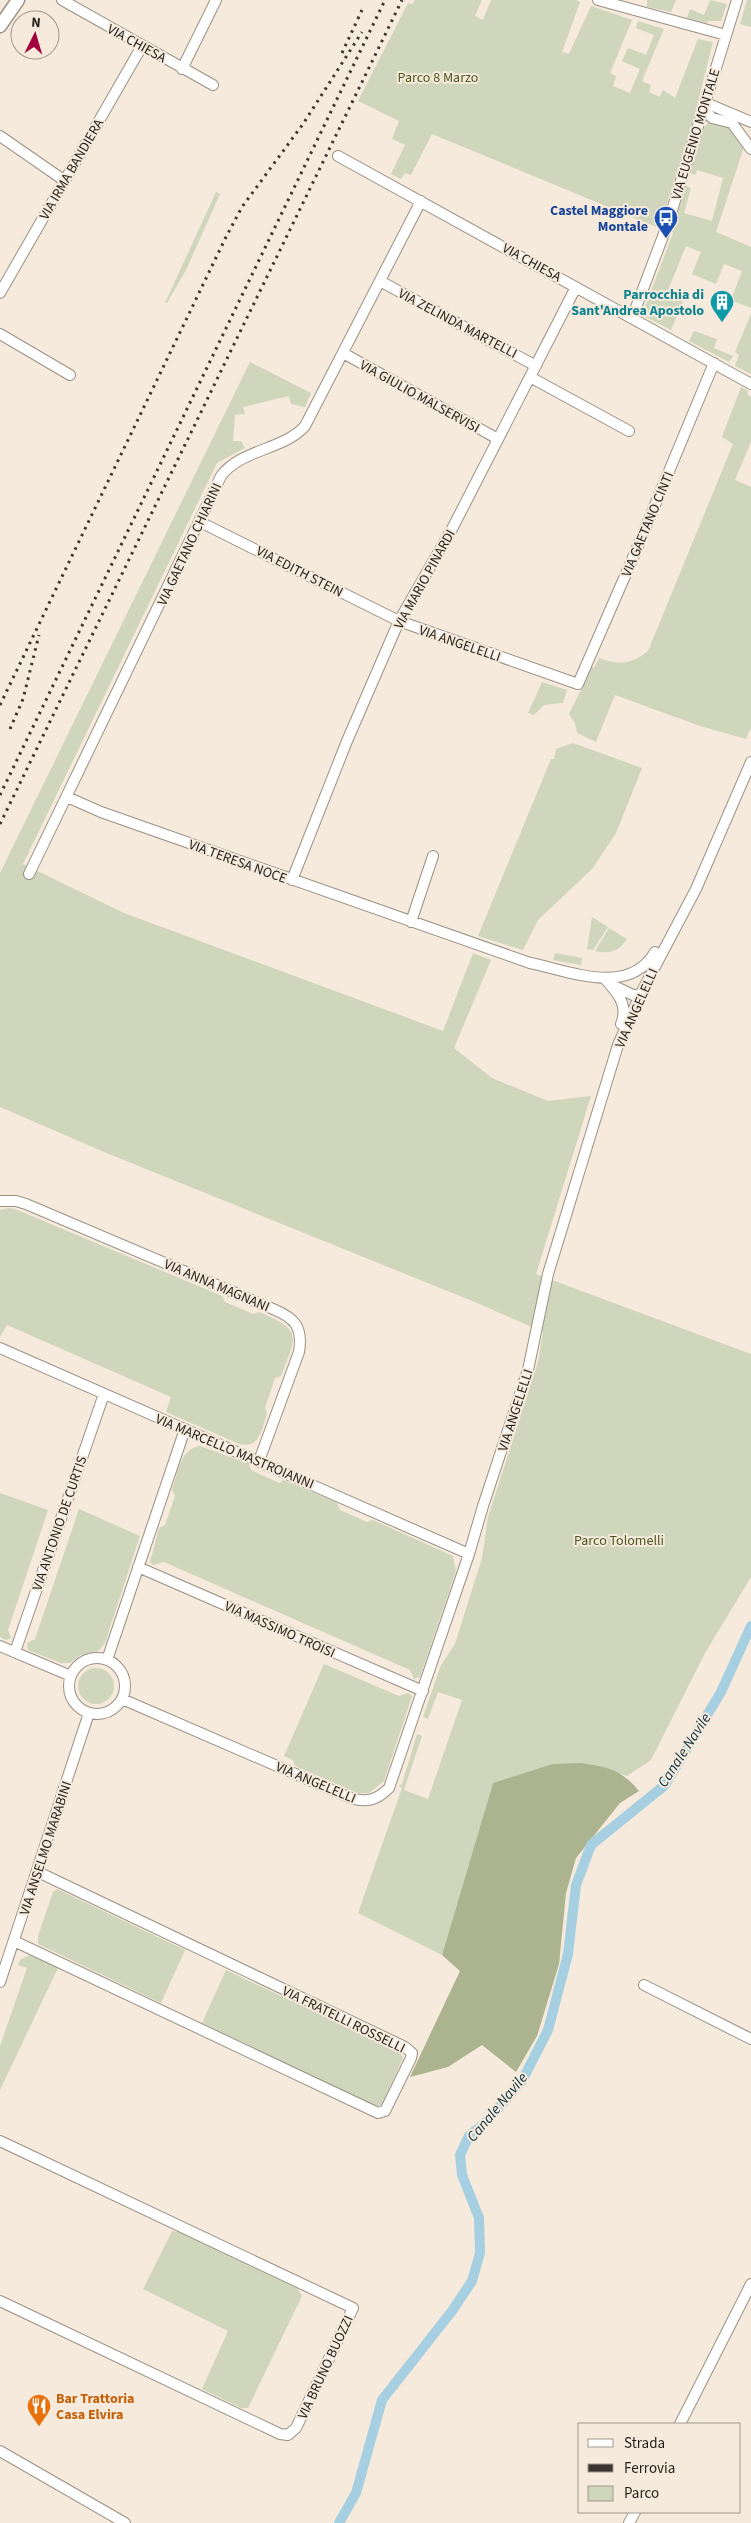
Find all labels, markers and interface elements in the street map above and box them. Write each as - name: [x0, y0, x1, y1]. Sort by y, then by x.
- north arrow: [10, 10, 60, 60]
- text: N: [31, 13, 42, 33]
- street label: VIA CHIESA: [103, 19, 170, 68]
- street label: VIA EUGENIO MONTALE: [667, 66, 725, 202]
- park label: Parco 8 Marzo: [398, 68, 478, 88]
- street label: VIA IRMA BANDIERA: [35, 115, 109, 224]
- place label: Castel Maggiore Montale: [550, 201, 648, 237]
- bus stop icon: Castel Maggiore Montale: [653, 205, 679, 239]
- street label: VIA CHIESA: [498, 238, 565, 287]
- street label: VIA ZELINDA MARTELLI: [394, 284, 521, 364]
- place label: Parrocchia di Sant'Andrea Apostolo: [571, 285, 704, 321]
- building icon: Parrocchia di Sant'Andrea Apostolo: [709, 289, 735, 323]
- street label: VIA GIULIO MALSERVISI: [356, 356, 483, 438]
- street label: VIA GAETANO CINTI: [617, 469, 679, 580]
- street label: VIA GAETANO CHIARINI: [153, 480, 227, 609]
- street label: VIA MARIO PINARDI: [389, 526, 461, 633]
- street label: VIA EDITH STEIN: [253, 541, 347, 602]
- street label: VIA ANGELELLI: [416, 621, 503, 667]
- street label: VIA TERESA NOCE: [186, 835, 290, 889]
- street label: VIA ANGELELLI: [610, 965, 663, 1052]
- street label: VIA ANNA MAGNANI: [161, 1255, 273, 1317]
- street label: VIA ANGELELLI: [493, 1367, 539, 1454]
- street label: VIA MARCELLO MASTROIANNI: [152, 1409, 317, 1494]
- street label: VIA ANTONIO DE CURTIS: [27, 1453, 92, 1593]
- park label: Parco Tolomelli: [574, 1531, 664, 1551]
- street label: VIA MASSIMO TROISI: [221, 1596, 338, 1663]
- water label: Canale Navile: [653, 1709, 716, 1791]
- street label: VIA ANGELELLI: [272, 1757, 359, 1809]
- street label: VIA ANSELMO MARABINI: [15, 1779, 77, 1918]
- street label: VIA FRATELLI ROSSELLI: [279, 1981, 408, 2058]
- water label: Canale Navile: [462, 2068, 533, 2146]
- street label: VIA BRUNO BUOZZI: [293, 2312, 359, 2423]
- place label: Bar Trattoria Casa Elvira: [56, 2389, 135, 2425]
- restaurant icon: Bar Trattoria Casa Elvira: [26, 2393, 52, 2427]
- legend: [578, 2423, 741, 2513]
- text: Strada: [624, 2433, 665, 2454]
- text: Ferrovia: [624, 2458, 675, 2479]
- text: Parco: [624, 2483, 659, 2504]

